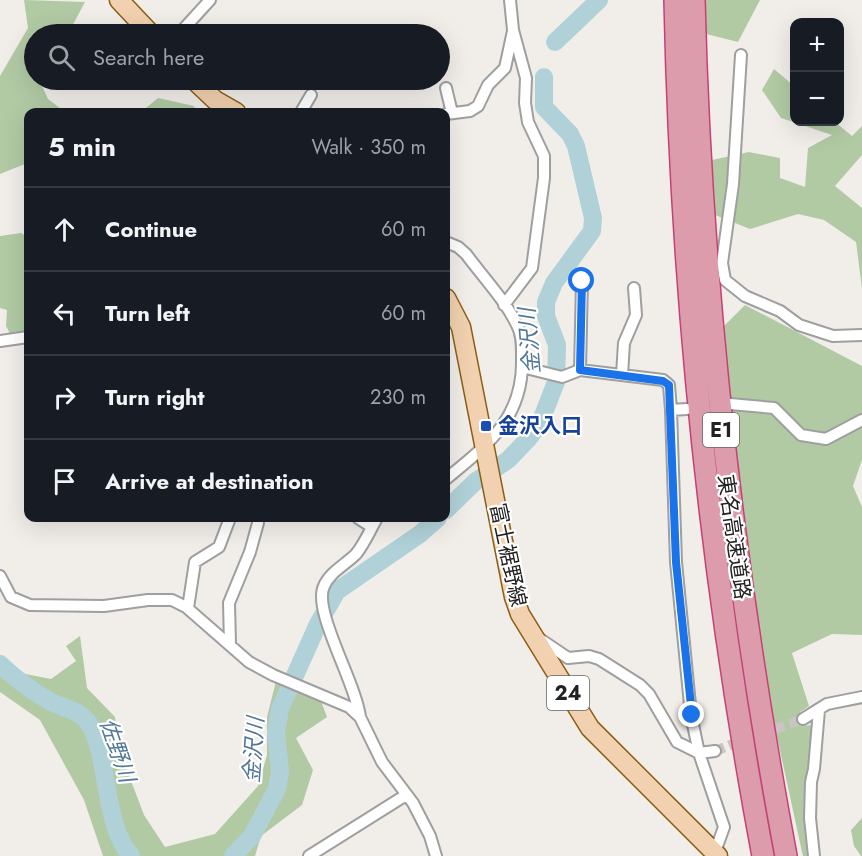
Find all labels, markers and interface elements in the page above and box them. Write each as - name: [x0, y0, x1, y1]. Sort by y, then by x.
- map controls: [790, 18, 844, 126]
- button: +: [790, 18, 844, 72]
- search box: [24, 24, 450, 90]
- icon: search: [45, 41, 78, 74]
- text: Search here: [93, 41, 204, 73]
- button: −: [790, 72, 844, 126]
- text: 5 min: [48, 128, 116, 166]
- text: Walk · 350 m: [311, 133, 426, 162]
- icon: ahead: [48, 213, 81, 246]
- text: Continue: [105, 213, 197, 245]
- text: 60 m: [381, 215, 426, 244]
- route start: [568, 267, 594, 293]
- icon: left: [48, 297, 81, 330]
- text: Turn left: [105, 297, 190, 329]
- text: 60 m: [381, 299, 426, 328]
- water label: 金沢川: [510, 305, 548, 375]
- icon: right: [48, 381, 81, 414]
- text: Turn right: [105, 381, 205, 413]
- text: 230 m: [370, 383, 426, 412]
- place label: 金沢入口: [498, 411, 582, 441]
- road number: E1: [703, 413, 739, 447]
- marker: 金沢入口: [479, 419, 493, 433]
- icon: arrive: [48, 465, 81, 498]
- text: Arrive at destination: [105, 465, 314, 497]
- street label: 東名高速道路: [710, 473, 758, 601]
- street label: 富士裾野線: [482, 501, 534, 609]
- road number: 24: [547, 676, 589, 710]
- route end: [678, 701, 704, 727]
- water label: 佐野川: [92, 714, 145, 788]
- water label: 金沢川: [235, 714, 271, 784]

